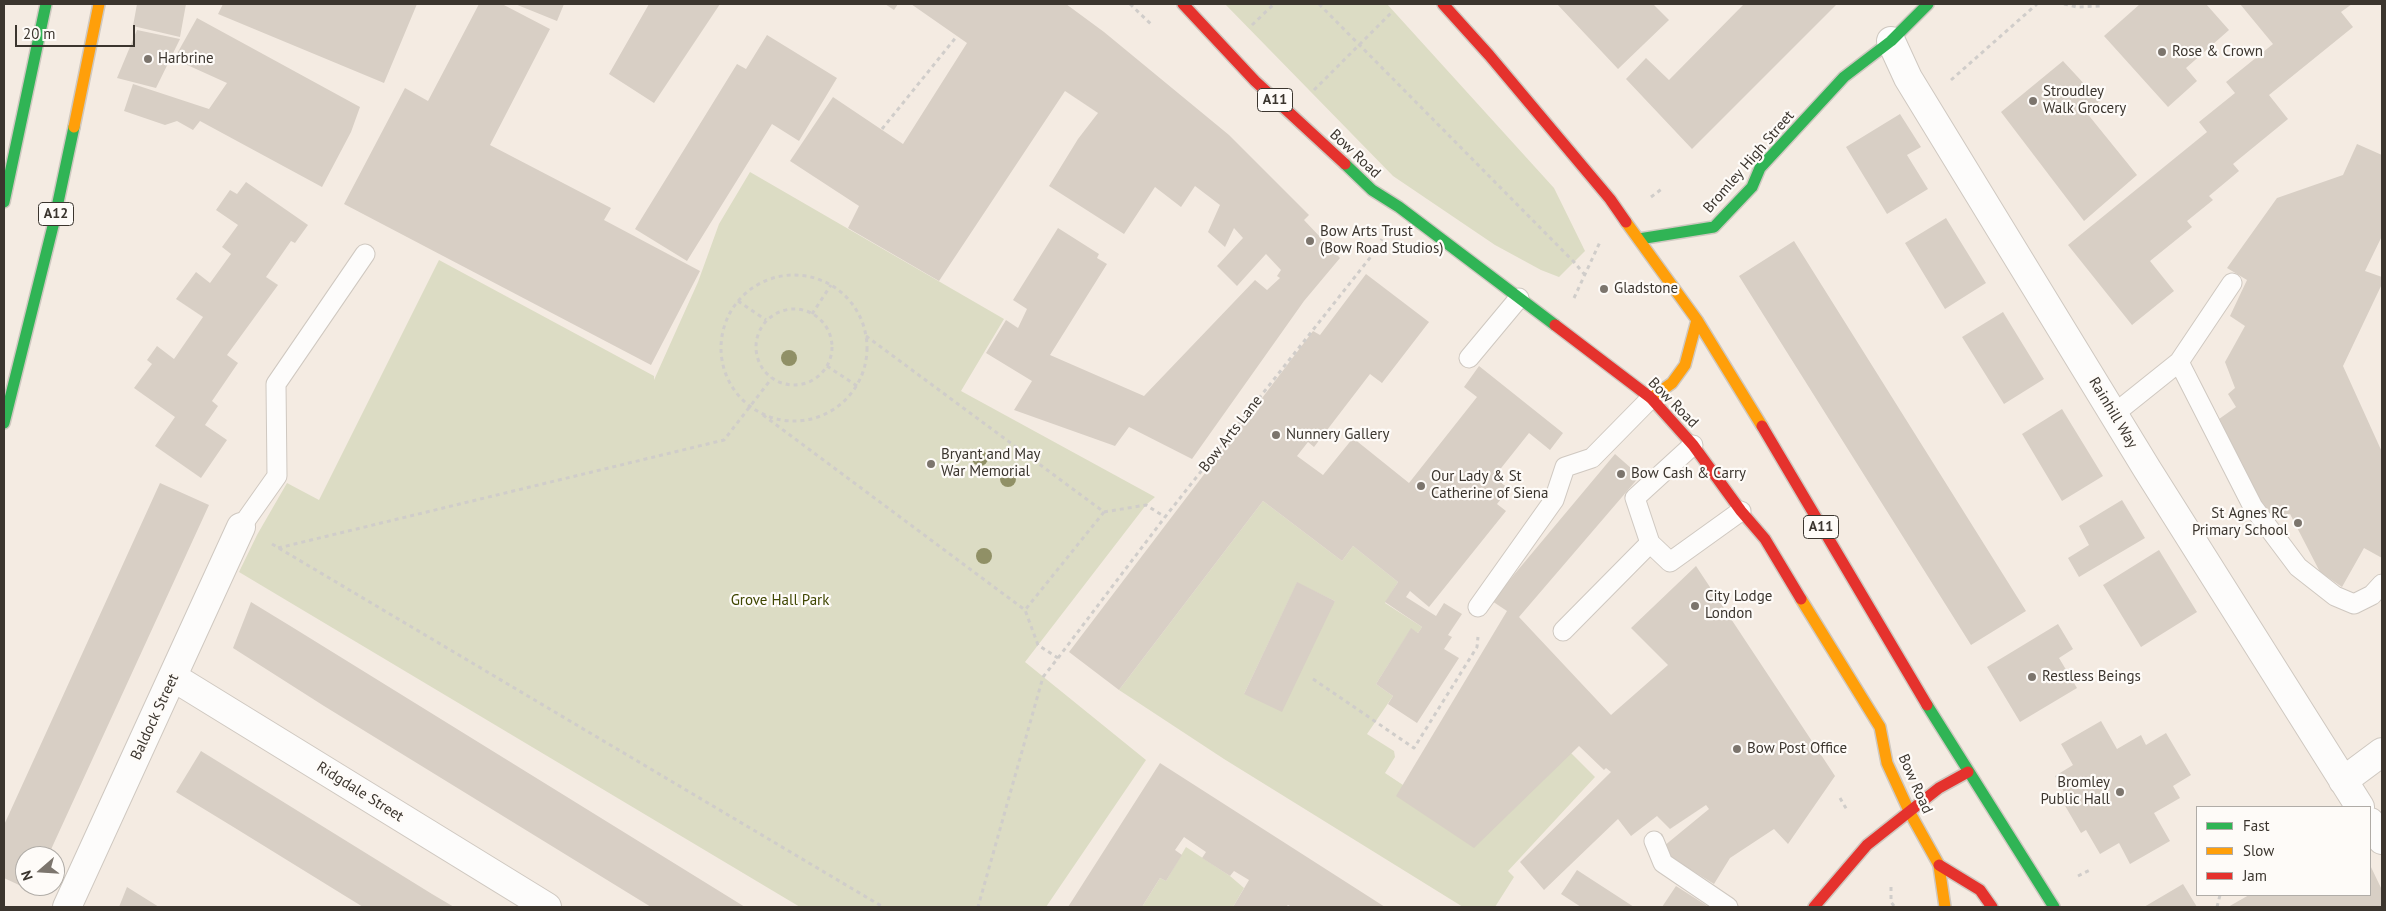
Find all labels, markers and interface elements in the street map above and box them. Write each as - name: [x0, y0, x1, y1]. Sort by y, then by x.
- scale bar: [18, 15, 138, 47]
- text: 20 m: [23, 24, 56, 43]
- place label: Rose & Crown: [2172, 43, 2263, 61]
- marker: Rose & Crown: [2156, 46, 2168, 58]
- place label: Harbrine: [158, 50, 214, 68]
- marker: Harbrine: [142, 53, 154, 65]
- place label: Stroudley Walk Grocery: [2043, 83, 2126, 118]
- road number: A11: [1258, 88, 1292, 112]
- marker: Stroudley Walk Grocery: [2027, 95, 2039, 107]
- street label: Bromley High Street: [1700, 107, 1798, 217]
- street label: Bow Road: [1326, 126, 1384, 182]
- road number: A12: [38, 202, 74, 225]
- place label: Bow Arts Trust (Bow Road Studios): [1320, 223, 1443, 258]
- marker: Bow Arts Trust (Bow Road Studios): [1304, 235, 1316, 247]
- place label: Gladstone: [1614, 280, 1678, 298]
- marker: Gladstone: [1598, 283, 1610, 295]
- street label: Bow Road: [1644, 374, 1702, 432]
- street label: Rainhill Way: [2085, 374, 2141, 452]
- street label: Bow Arts Lane: [1196, 392, 1266, 476]
- place label: Nunnery Gallery: [1286, 426, 1389, 444]
- marker: Nunnery Gallery: [1270, 429, 1282, 441]
- place label: Bryant and May War Memorial: [941, 446, 1041, 481]
- marker: Bryant and May War Memorial: [925, 458, 937, 470]
- place label: Bow Cash & Carry: [1631, 465, 1746, 483]
- place label: Our Lady & St Catherine of Siena: [1431, 468, 1549, 503]
- marker: Bow Cash & Carry: [1615, 468, 1627, 480]
- marker: Our Lady & St Catherine of Siena: [1415, 480, 1427, 492]
- place label: St Agnes RC Primary School: [2192, 505, 2288, 540]
- road number: A11: [1804, 516, 1838, 538]
- marker: St Agnes RC Primary School: [2292, 517, 2304, 529]
- place label: City Lodge London: [1705, 588, 1772, 623]
- park label: Grove Hall Park: [731, 592, 829, 610]
- marker: City Lodge London: [1689, 600, 1701, 612]
- place label: Restless Beings: [2042, 668, 2141, 686]
- street label: Baldock Street: [127, 671, 183, 763]
- marker: Restless Beings: [2026, 671, 2038, 683]
- place label: Bow Post Office: [1747, 740, 1847, 758]
- marker: Bow Post Office: [1731, 743, 1743, 755]
- street label: Bow Road: [1894, 751, 1936, 817]
- street label: Ridgdale Street: [313, 758, 407, 826]
- place label: Bromley Public Hall: [2041, 774, 2110, 809]
- marker: Bromley Public Hall: [2114, 786, 2126, 798]
- legend: [2196, 806, 2371, 896]
- text: Fast: [2243, 816, 2270, 835]
- text: Slow: [2243, 841, 2274, 860]
- north arrow: [15, 846, 65, 896]
- text: Jam: [2243, 866, 2267, 885]
- text: N: [17, 868, 37, 883]

